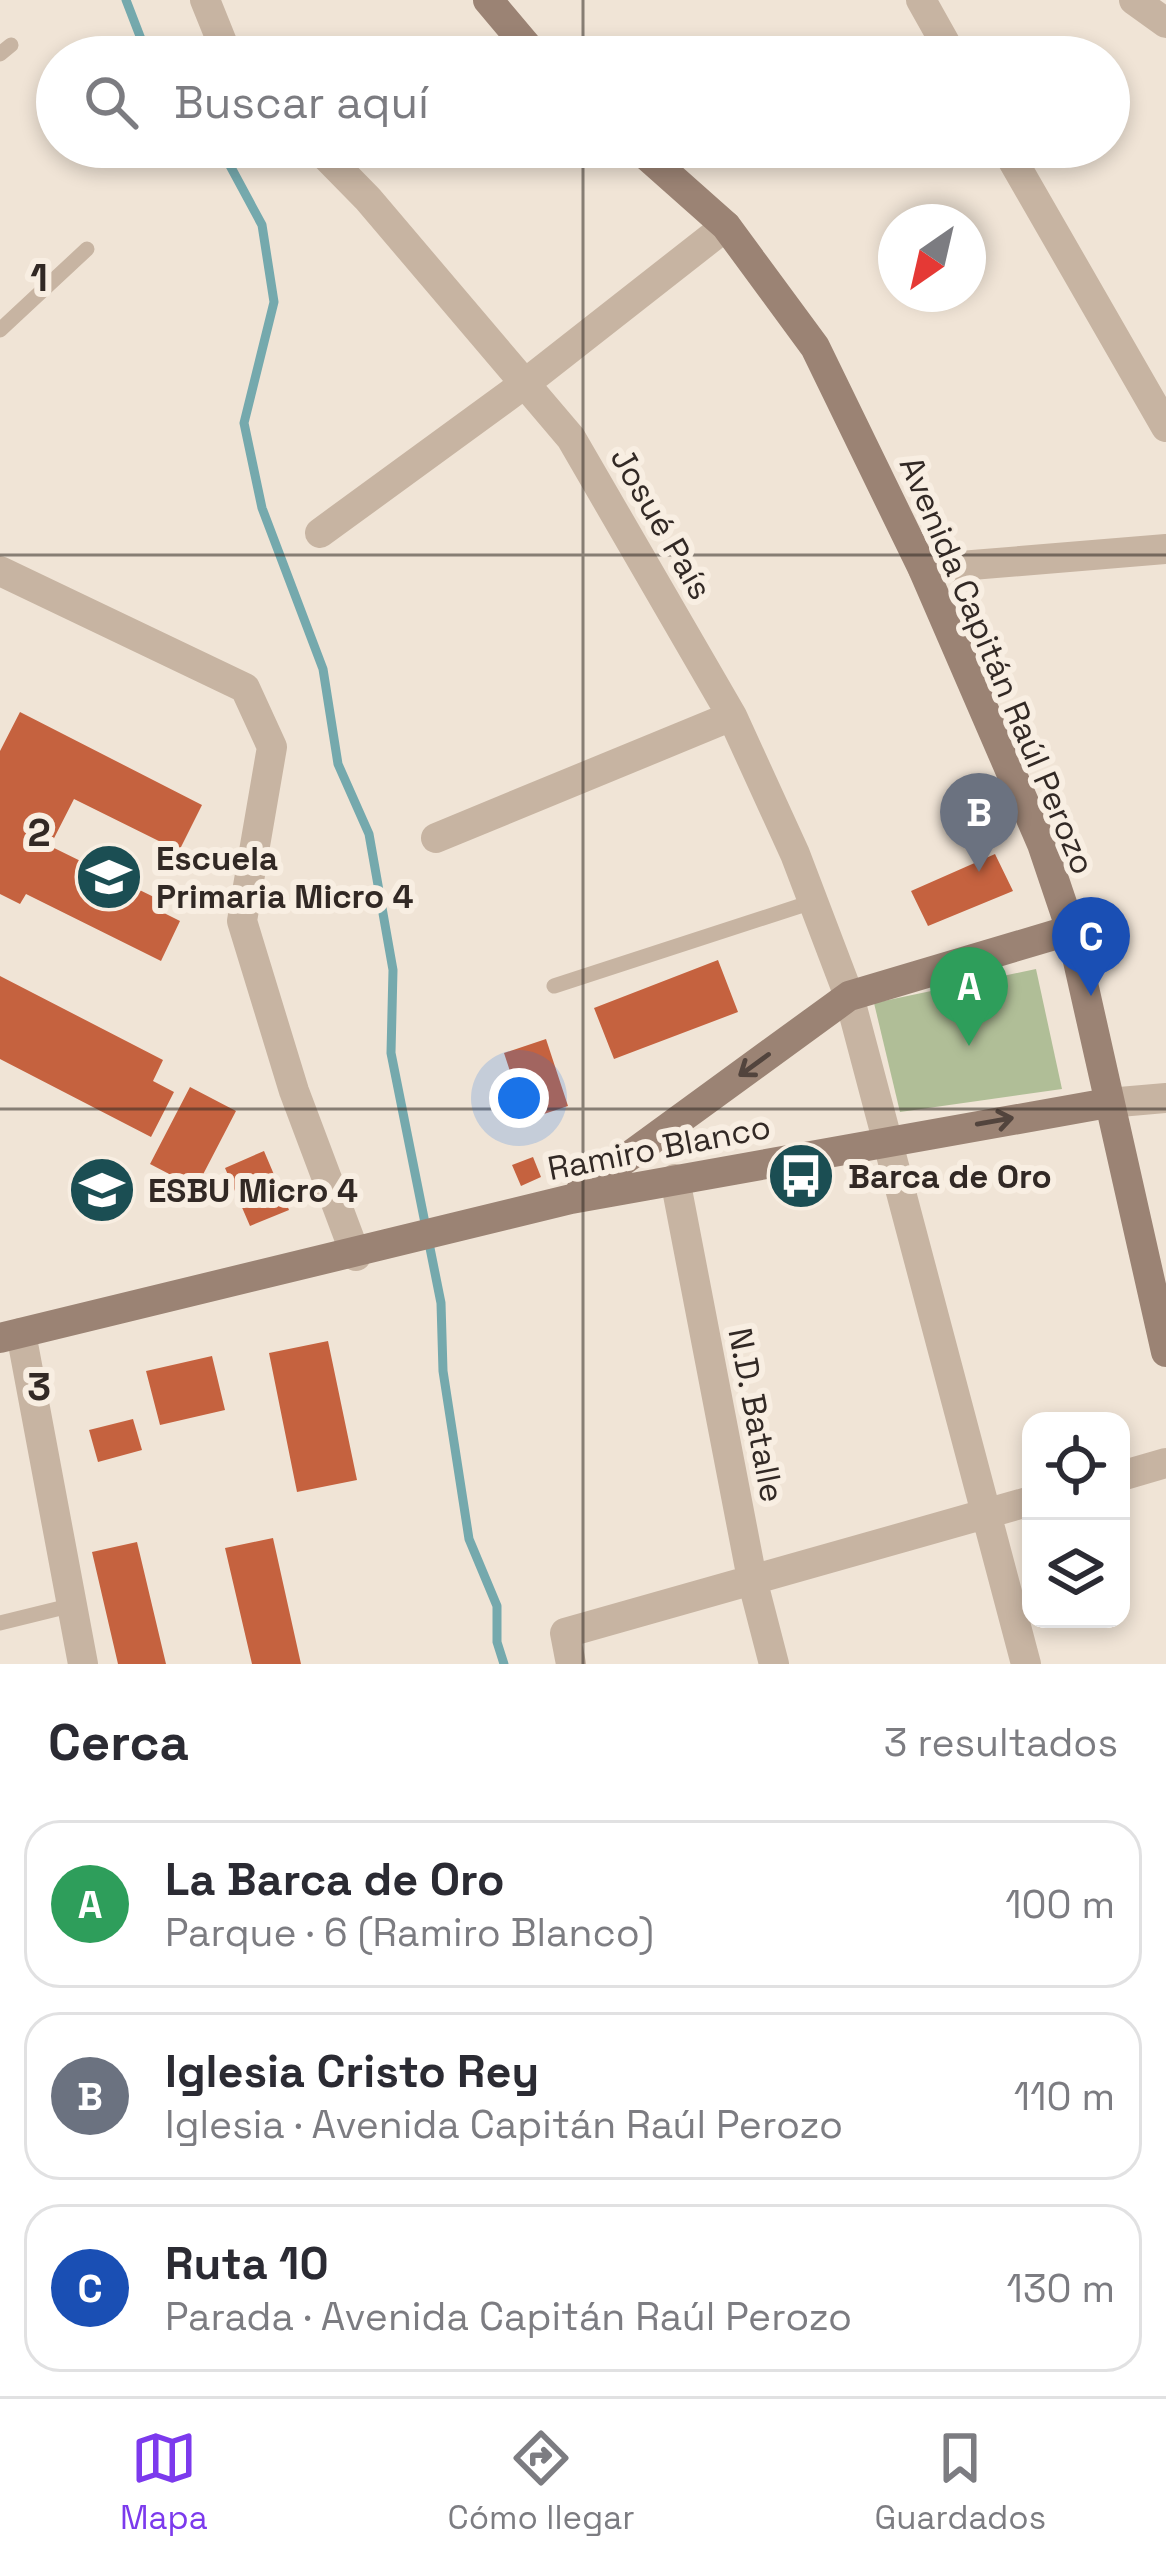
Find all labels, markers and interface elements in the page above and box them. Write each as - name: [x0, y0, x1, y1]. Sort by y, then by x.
- search box: [36, 36, 1130, 168]
- icon: search: [78, 69, 144, 135]
- text: Buscar aquí: [174, 74, 429, 131]
- north arrow: [878, 204, 986, 312]
- text: 1: [30, 253, 48, 302]
- street label: Josué País: [601, 440, 721, 607]
- street label: Avenida Capitán Raúl Perozo: [890, 450, 1104, 881]
- pin: B: [940, 773, 1018, 872]
- text: 2: [27, 808, 51, 857]
- place label: Escuela Primaria Micro 4: [156, 838, 414, 918]
- school or university icon: Escuela Primaria Micro 4: [74, 842, 144, 912]
- pin: C: [1052, 897, 1130, 996]
- pin: A: [930, 947, 1008, 1046]
- one-way arrow: [738, 1051, 771, 1077]
- your location: [489, 1068, 549, 1128]
- street label: Ramiro Blanco: [544, 1106, 774, 1190]
- one-way arrow: [975, 1109, 1014, 1132]
- bus stop icon: Barca de Oro: [766, 1141, 836, 1211]
- school or university icon: ESBU Micro 4: [67, 1155, 137, 1225]
- place label: Barca de Oro: [848, 1156, 1052, 1198]
- place label: ESBU Micro 4: [148, 1170, 358, 1212]
- street label: N.D. Batalle: [719, 1324, 793, 1506]
- text: 3: [27, 1362, 51, 1411]
- map controls: [1022, 1412, 1130, 1628]
- button: locate: [1022, 1412, 1130, 1520]
- button: layers: [1022, 1520, 1130, 1628]
- text: Cerca: [48, 1710, 189, 1775]
- text: 3 resultados: [884, 1718, 1118, 1767]
- text: La Barca de Oro: [165, 1851, 505, 1908]
- text: A: [78, 1880, 102, 1929]
- text: 100 m: [1005, 1880, 1115, 1929]
- text: Parque · 6 (Ramiro Blanco): [165, 1908, 654, 1957]
- text: Iglesia Cristo Rey: [165, 2043, 539, 2100]
- text: B: [77, 2072, 103, 2121]
- text: 110 m: [1014, 2072, 1115, 2121]
- text: Iglesia · Avenida Capitán Raúl Perozo: [165, 2100, 843, 2149]
- text: Ruta 10: [165, 2235, 329, 2292]
- text: C: [77, 2264, 103, 2313]
- text: 130 m: [1007, 2264, 1115, 2313]
- text: Parada · Avenida Capitán Raúl Perozo: [165, 2292, 852, 2341]
- tab: Mapa: [120, 2425, 208, 2539]
- tab: Cómo llegar: [447, 2425, 635, 2539]
- tab: Guardados: [874, 2425, 1046, 2539]

